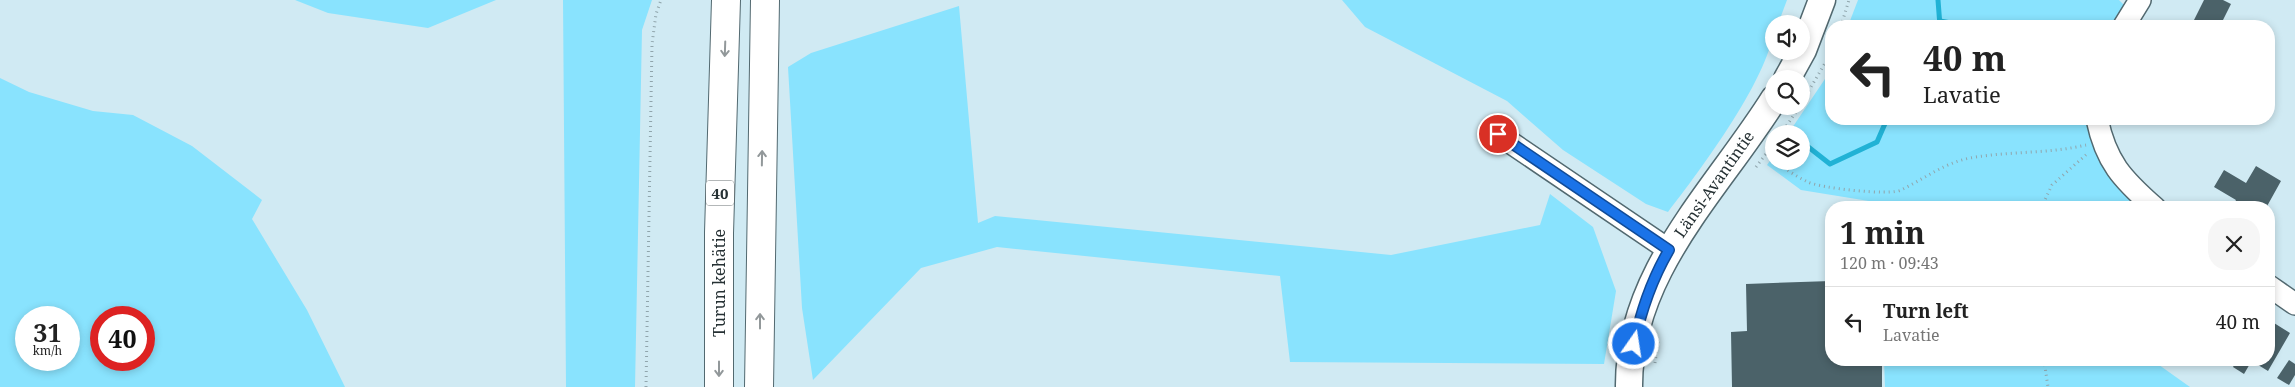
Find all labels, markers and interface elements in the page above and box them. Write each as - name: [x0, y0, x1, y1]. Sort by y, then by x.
- map controls: [1765, 15, 1810, 170]
- button: sound: [1765, 15, 1810, 60]
- text: 40 m: [1923, 34, 2006, 81]
- one-way arrow: [720, 40, 729, 56]
- icon: left: [1840, 40, 1905, 105]
- button: search: [1765, 70, 1810, 115]
- text: Lavatie: [1923, 79, 2001, 109]
- pin: [1477, 113, 1519, 155]
- icon: arrive: [1484, 120, 1512, 148]
- button: layers: [1765, 125, 1810, 170]
- street label: Länsi-Avantintie: [1669, 126, 1759, 242]
- one-way arrow: [757, 151, 767, 167]
- road number: 40: [706, 180, 734, 206]
- text: 1 min: [1840, 212, 1925, 253]
- button: close: [2208, 218, 2260, 270]
- street label: Turun kehätie: [708, 229, 730, 337]
- text: 120 m · 09:43: [1840, 252, 1939, 274]
- text: Turn left: [1883, 298, 1969, 324]
- speed limit sign: 40: [90, 306, 155, 371]
- icon: left: [1840, 308, 1868, 336]
- text: 40 m: [2216, 309, 2260, 335]
- one-way arrow: [755, 313, 765, 330]
- text: 31: [33, 315, 62, 349]
- position arrow: [1607, 317, 1659, 369]
- text: Lavatie: [1883, 324, 1940, 346]
- text: km/h: [33, 342, 62, 359]
- one-way arrow: [714, 360, 724, 376]

